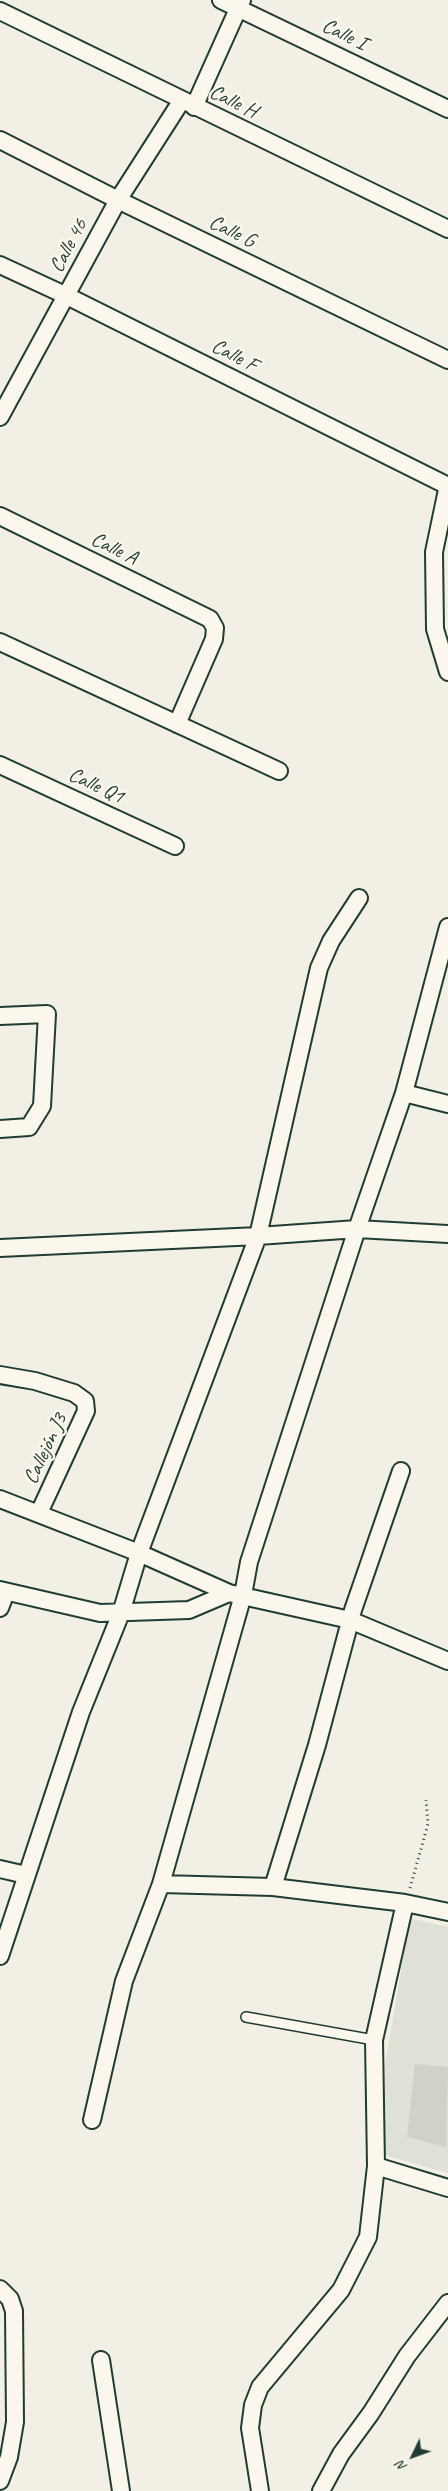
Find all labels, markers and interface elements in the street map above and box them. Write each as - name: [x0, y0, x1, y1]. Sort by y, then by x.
- street label: Calle I: [318, 13, 370, 57]
- street label: Calle H: [205, 80, 261, 124]
- street label: Calle G: [205, 210, 259, 254]
- street label: Calle 46: [44, 215, 94, 277]
- street label: Calle F: [207, 334, 261, 378]
- street label: Calle A: [87, 527, 141, 571]
- street label: Calle Q1: [64, 762, 128, 810]
- street label: Callejón J3: [19, 1410, 73, 1488]
- north arrow: [388, 2431, 438, 2481]
- text: N: [392, 2457, 411, 2475]

